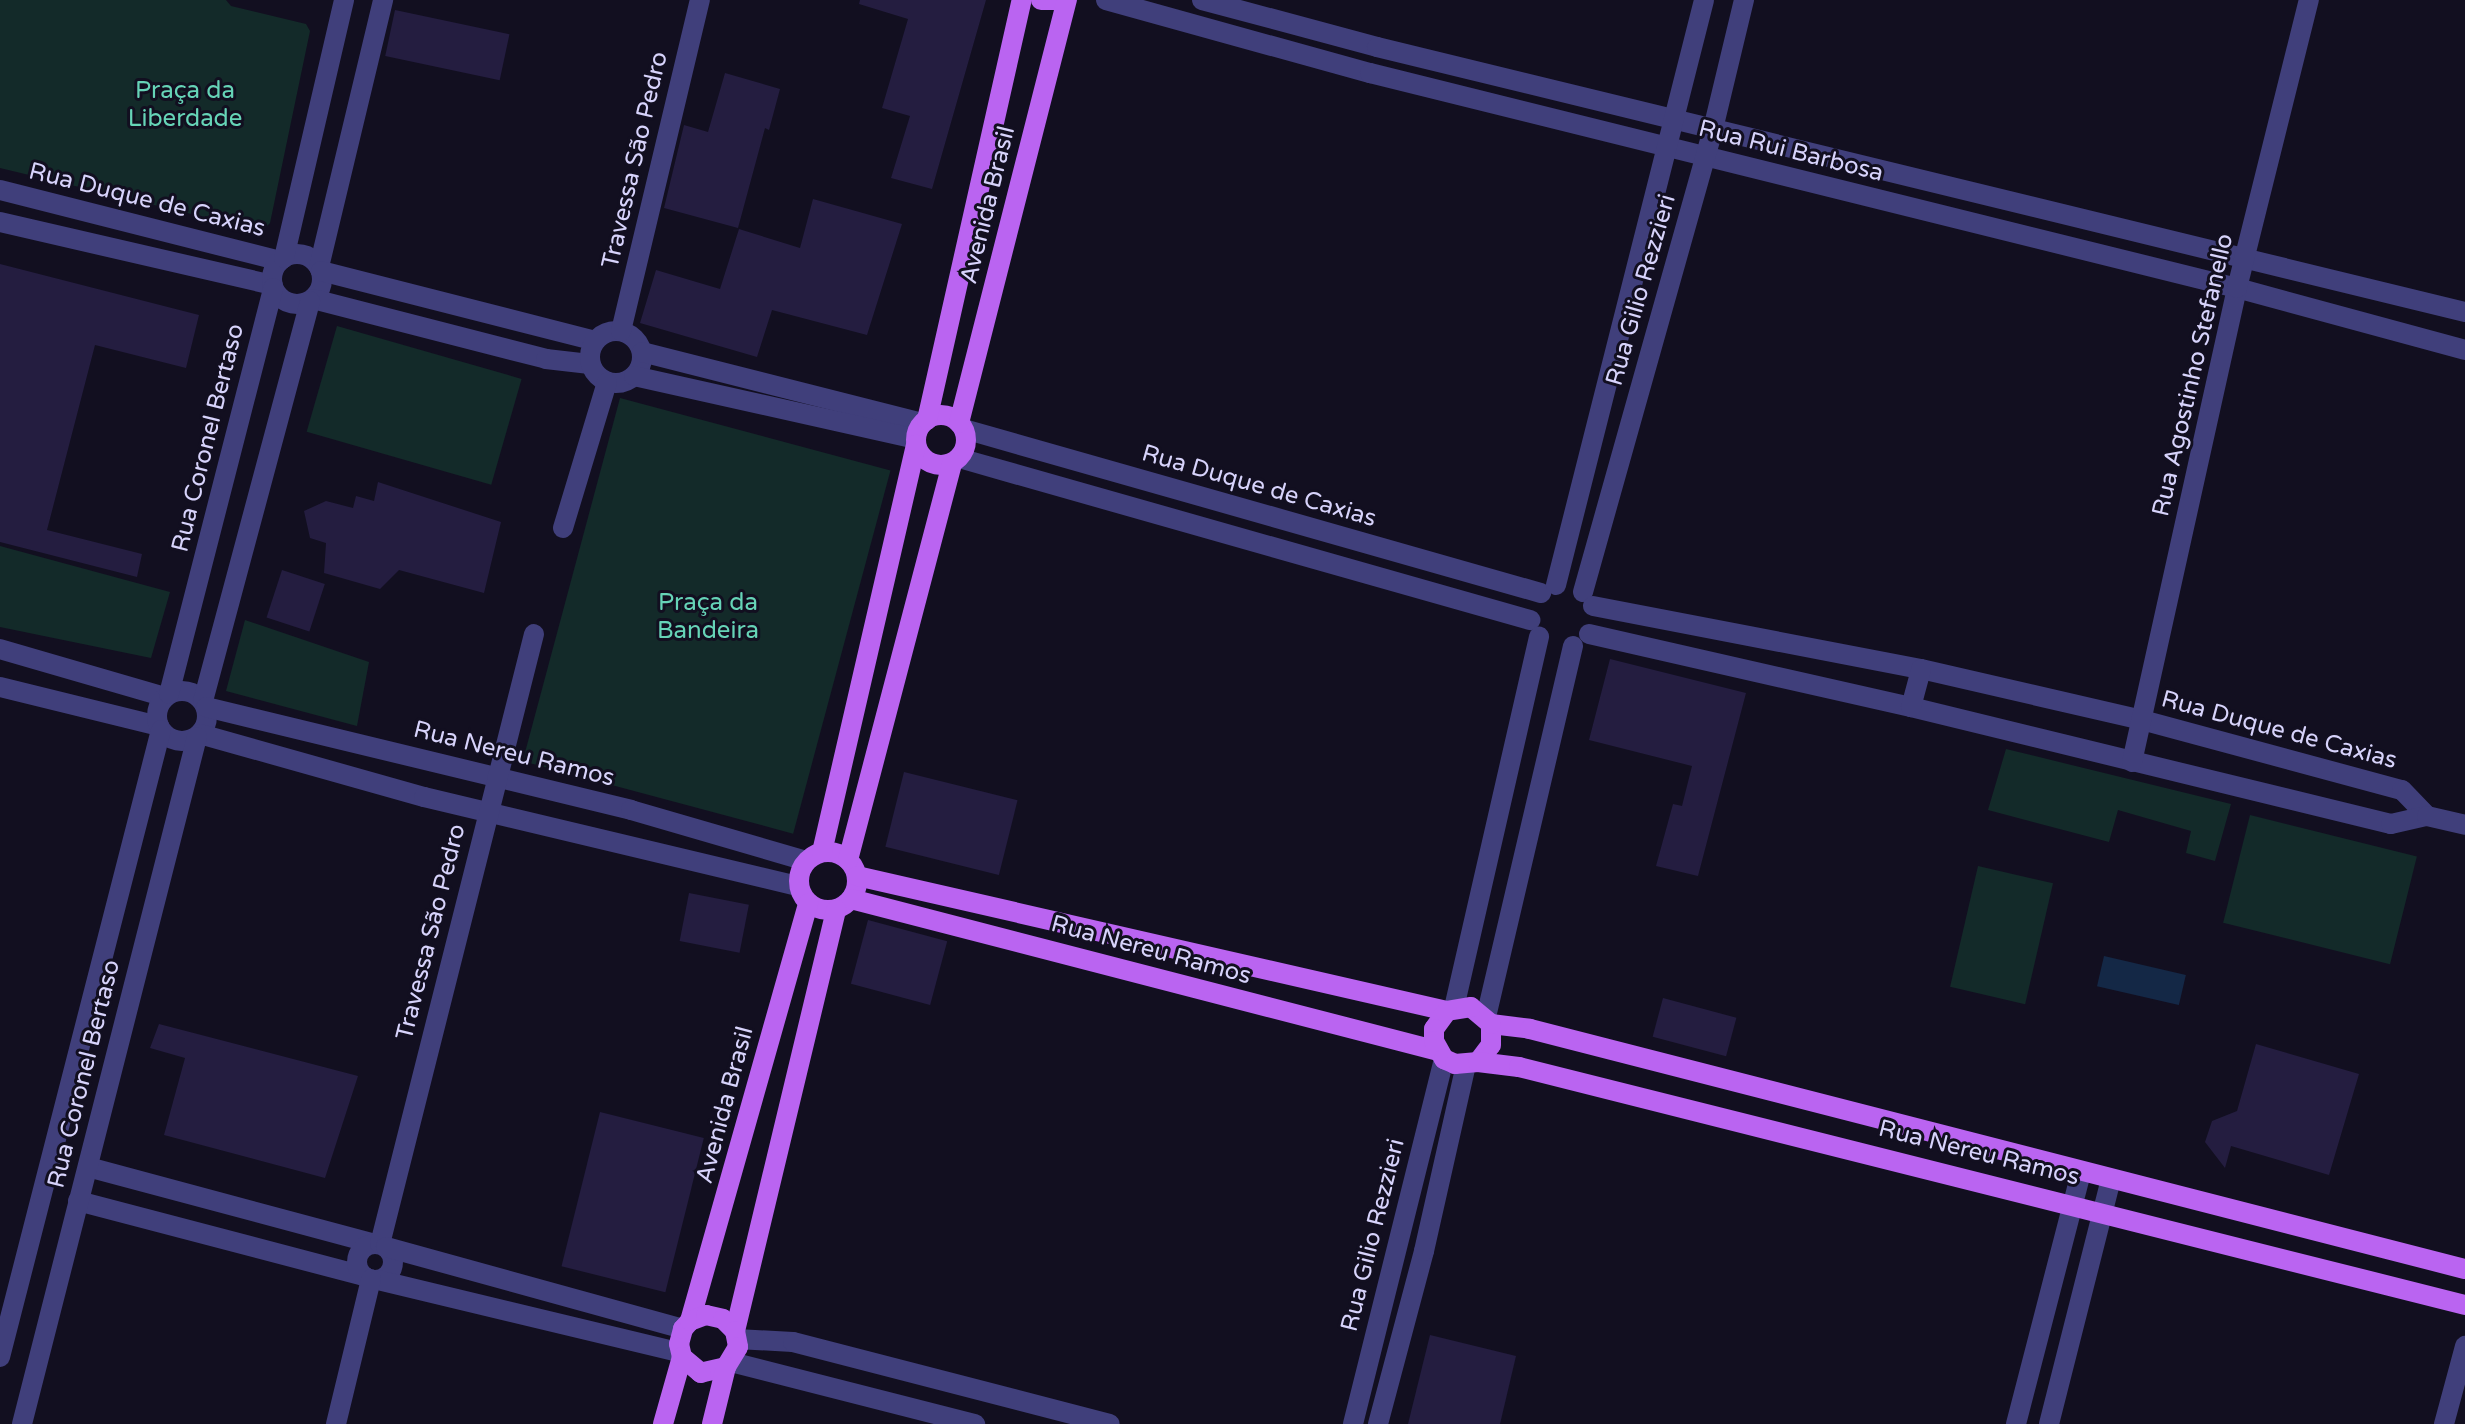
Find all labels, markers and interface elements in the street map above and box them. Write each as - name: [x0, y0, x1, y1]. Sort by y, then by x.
- street label: Travessa São Pedro: [596, 49, 674, 271]
- park label: Praça da Liberdade: [128, 77, 242, 133]
- street label: Rua Rui Barbosa: [1696, 114, 1886, 188]
- street label: Avenida Brasil: [955, 123, 1021, 287]
- street label: Rua Duque de Caxias: [26, 157, 268, 243]
- street label: Rua Gilio Rezzieri: [1600, 191, 1682, 389]
- street label: Rua Agostinho Stefanello: [2146, 231, 2240, 519]
- street label: Rua Coronel Bertaso: [166, 321, 250, 555]
- street label: Rua Duque de Caxias: [1138, 439, 1380, 533]
- park label: Praça da Bandeira: [657, 589, 759, 645]
- street label: Rua Duque de Caxias: [2158, 685, 2400, 775]
- street label: Rua Nereu Ramos: [411, 715, 617, 793]
- street label: Travessa São Pedro: [390, 821, 472, 1043]
- street label: Rua Nereu Ramos: [1048, 909, 1254, 991]
- street label: Rua Coronel Bertaso: [42, 957, 126, 1191]
- street label: Avenida Brasil: [690, 1023, 760, 1187]
- street label: Rua Nereu Ramos: [1876, 1114, 2082, 1192]
- street label: Rua Gilio Rezzieri: [1335, 1136, 1411, 1334]

